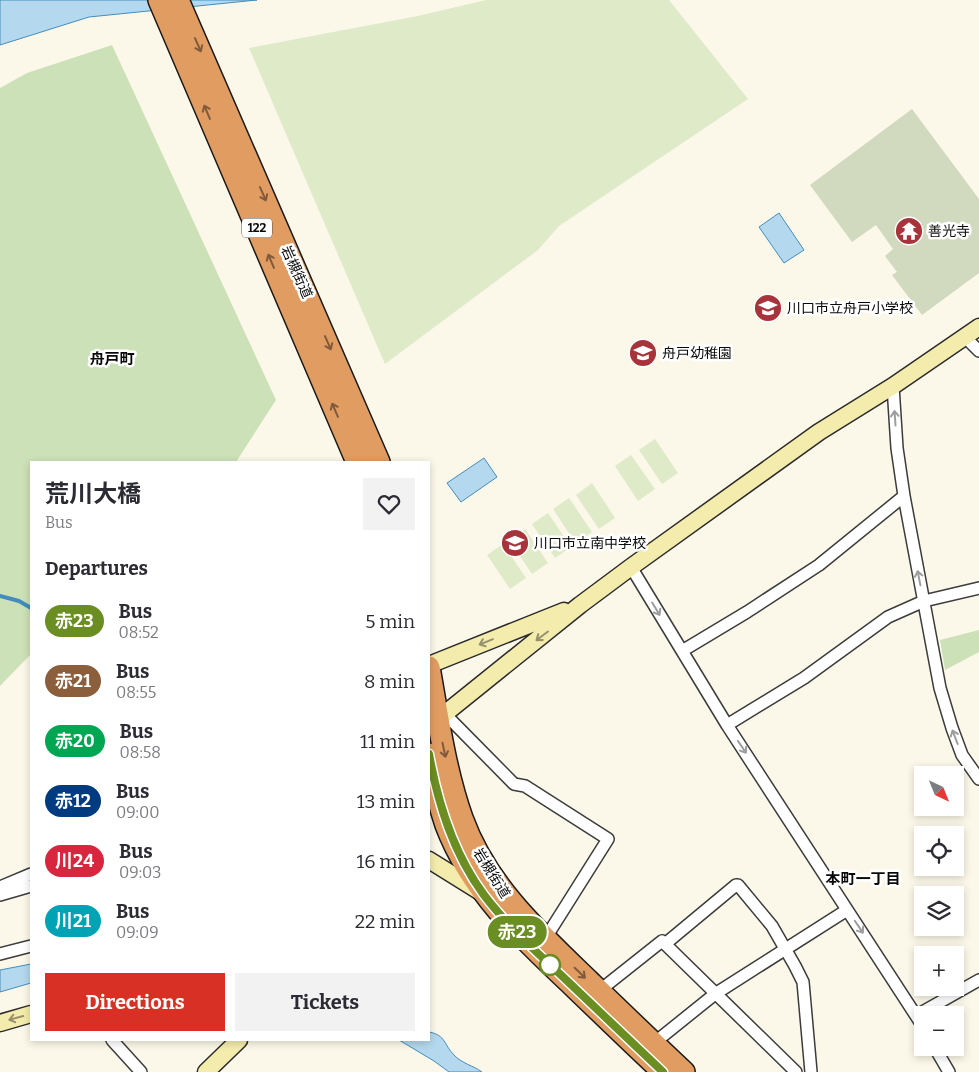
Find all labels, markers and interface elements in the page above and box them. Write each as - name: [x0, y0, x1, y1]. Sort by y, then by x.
- one-way arrow: [193, 37, 203, 52]
- one-way arrow: [202, 105, 211, 120]
- one-way arrow: [258, 186, 268, 201]
- temple icon: 善光寺: [894, 216, 924, 246]
- road number: 122: [242, 218, 272, 238]
- place label: 善光寺: [928, 223, 970, 240]
- street label: 岩槻街道: [277, 243, 316, 301]
- one-way arrow: [266, 254, 275, 269]
- school or university icon: 川口市立舟戸小学校: [753, 293, 783, 323]
- place label: 川口市立舟戸小学校: [787, 300, 913, 317]
- one-way arrow: [323, 335, 333, 350]
- school or university icon: 舟戸幼稚園: [628, 338, 658, 368]
- place label: 舟戸幼稚園: [662, 345, 732, 362]
- district label: 舟戸町: [89, 350, 135, 368]
- one-way arrow: [329, 403, 339, 418]
- one-way arrow: [890, 410, 899, 426]
- button: heart: [363, 478, 415, 530]
- text: 荒川大橋: [45, 480, 141, 508]
- text: Bus: [45, 513, 73, 532]
- school or university icon: 川口市立南中学校: [500, 528, 530, 558]
- place label: 川口市立南中学校: [534, 535, 646, 552]
- text: Departures: [45, 557, 148, 580]
- one-way arrow: [914, 571, 924, 587]
- text: Bus: [119, 600, 152, 623]
- one-way arrow: [652, 601, 662, 615]
- text: 赤23: [55, 610, 94, 632]
- text: 5 min: [365, 610, 415, 633]
- text: 08:52: [119, 623, 159, 642]
- one-way arrow: [536, 630, 549, 641]
- one-way arrow: [478, 639, 493, 648]
- text: Bus: [116, 660, 149, 683]
- text: 赤21: [55, 670, 91, 692]
- text: 8 min: [364, 670, 415, 693]
- text: 08:55: [116, 683, 156, 702]
- text: Bus: [120, 720, 153, 743]
- one-way arrow: [950, 729, 959, 745]
- text: 赤20: [55, 730, 95, 752]
- text: 11 min: [360, 730, 415, 753]
- one-way arrow: [737, 739, 747, 753]
- one-way arrow: [440, 741, 449, 757]
- text: 08:58: [120, 743, 161, 762]
- north arrow: [914, 766, 964, 816]
- map controls: [914, 766, 964, 1056]
- text: Bus: [116, 780, 149, 803]
- text: 赤12: [55, 790, 91, 812]
- text: 13 min: [357, 790, 415, 813]
- text: 09:00: [116, 803, 159, 822]
- button: locate: [914, 826, 964, 876]
- text: Bus: [119, 840, 153, 863]
- street label: 岩槻街道: [470, 845, 514, 902]
- text: 川24: [55, 850, 94, 872]
- text: 16 min: [357, 850, 415, 873]
- text: 09:03: [119, 863, 162, 882]
- district label: 本町一丁目: [825, 870, 901, 888]
- button: layers: [914, 886, 964, 936]
- text: Bus: [116, 900, 149, 923]
- text: 川21: [55, 910, 91, 932]
- text: 22 min: [355, 910, 415, 933]
- line badge: 赤23: [488, 916, 546, 948]
- one-way arrow: [854, 920, 864, 934]
- text: 赤23: [498, 921, 536, 943]
- text: 09:09: [116, 923, 159, 942]
- button: +: [914, 946, 964, 996]
- unlabelled marker: [539, 954, 561, 976]
- one-way arrow: [574, 967, 587, 979]
- button: Directions: [45, 973, 225, 1031]
- button: Tickets: [235, 973, 415, 1031]
- button: −: [914, 1006, 964, 1056]
- one-way arrow: [8, 1014, 24, 1024]

